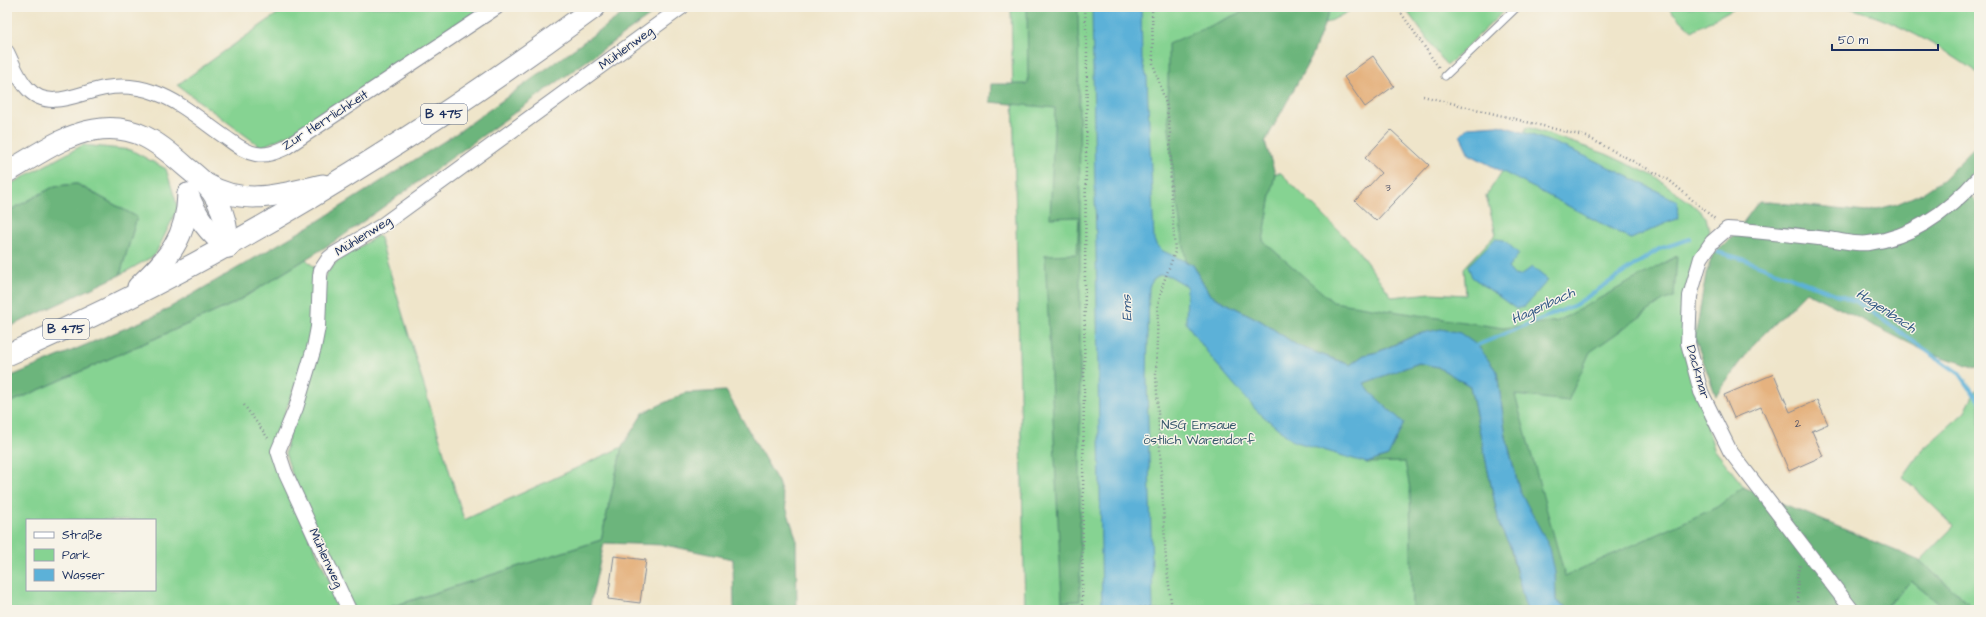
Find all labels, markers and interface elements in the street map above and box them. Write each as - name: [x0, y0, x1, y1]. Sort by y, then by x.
- street label: Mühlenweg: [595, 22, 658, 75]
- scale bar: [1832, 26, 1938, 52]
- text: 50 m: [1838, 32, 1869, 49]
- street label: Zur Herrlichkeit: [278, 85, 372, 155]
- road number: B 475: [421, 104, 467, 124]
- house number: 3: [1385, 180, 1391, 195]
- street label: Mühlenweg: [331, 211, 396, 261]
- water label: Hagenbach: [1508, 282, 1579, 329]
- water label: Hagenbach: [1852, 284, 1921, 339]
- water label: Ems: [1117, 294, 1137, 321]
- road number: B 475: [43, 319, 89, 339]
- street label: Dackmar: [1682, 343, 1714, 401]
- park label: NSG Emsaue östlich Warendorf: [1143, 416, 1255, 449]
- house number: 2: [1795, 416, 1802, 431]
- legend: [26, 519, 156, 591]
- street label: Mühlenweg: [303, 525, 348, 591]
- text: Straße: [62, 527, 103, 544]
- text: Park: [62, 547, 90, 564]
- text: Wasser: [62, 567, 105, 584]

